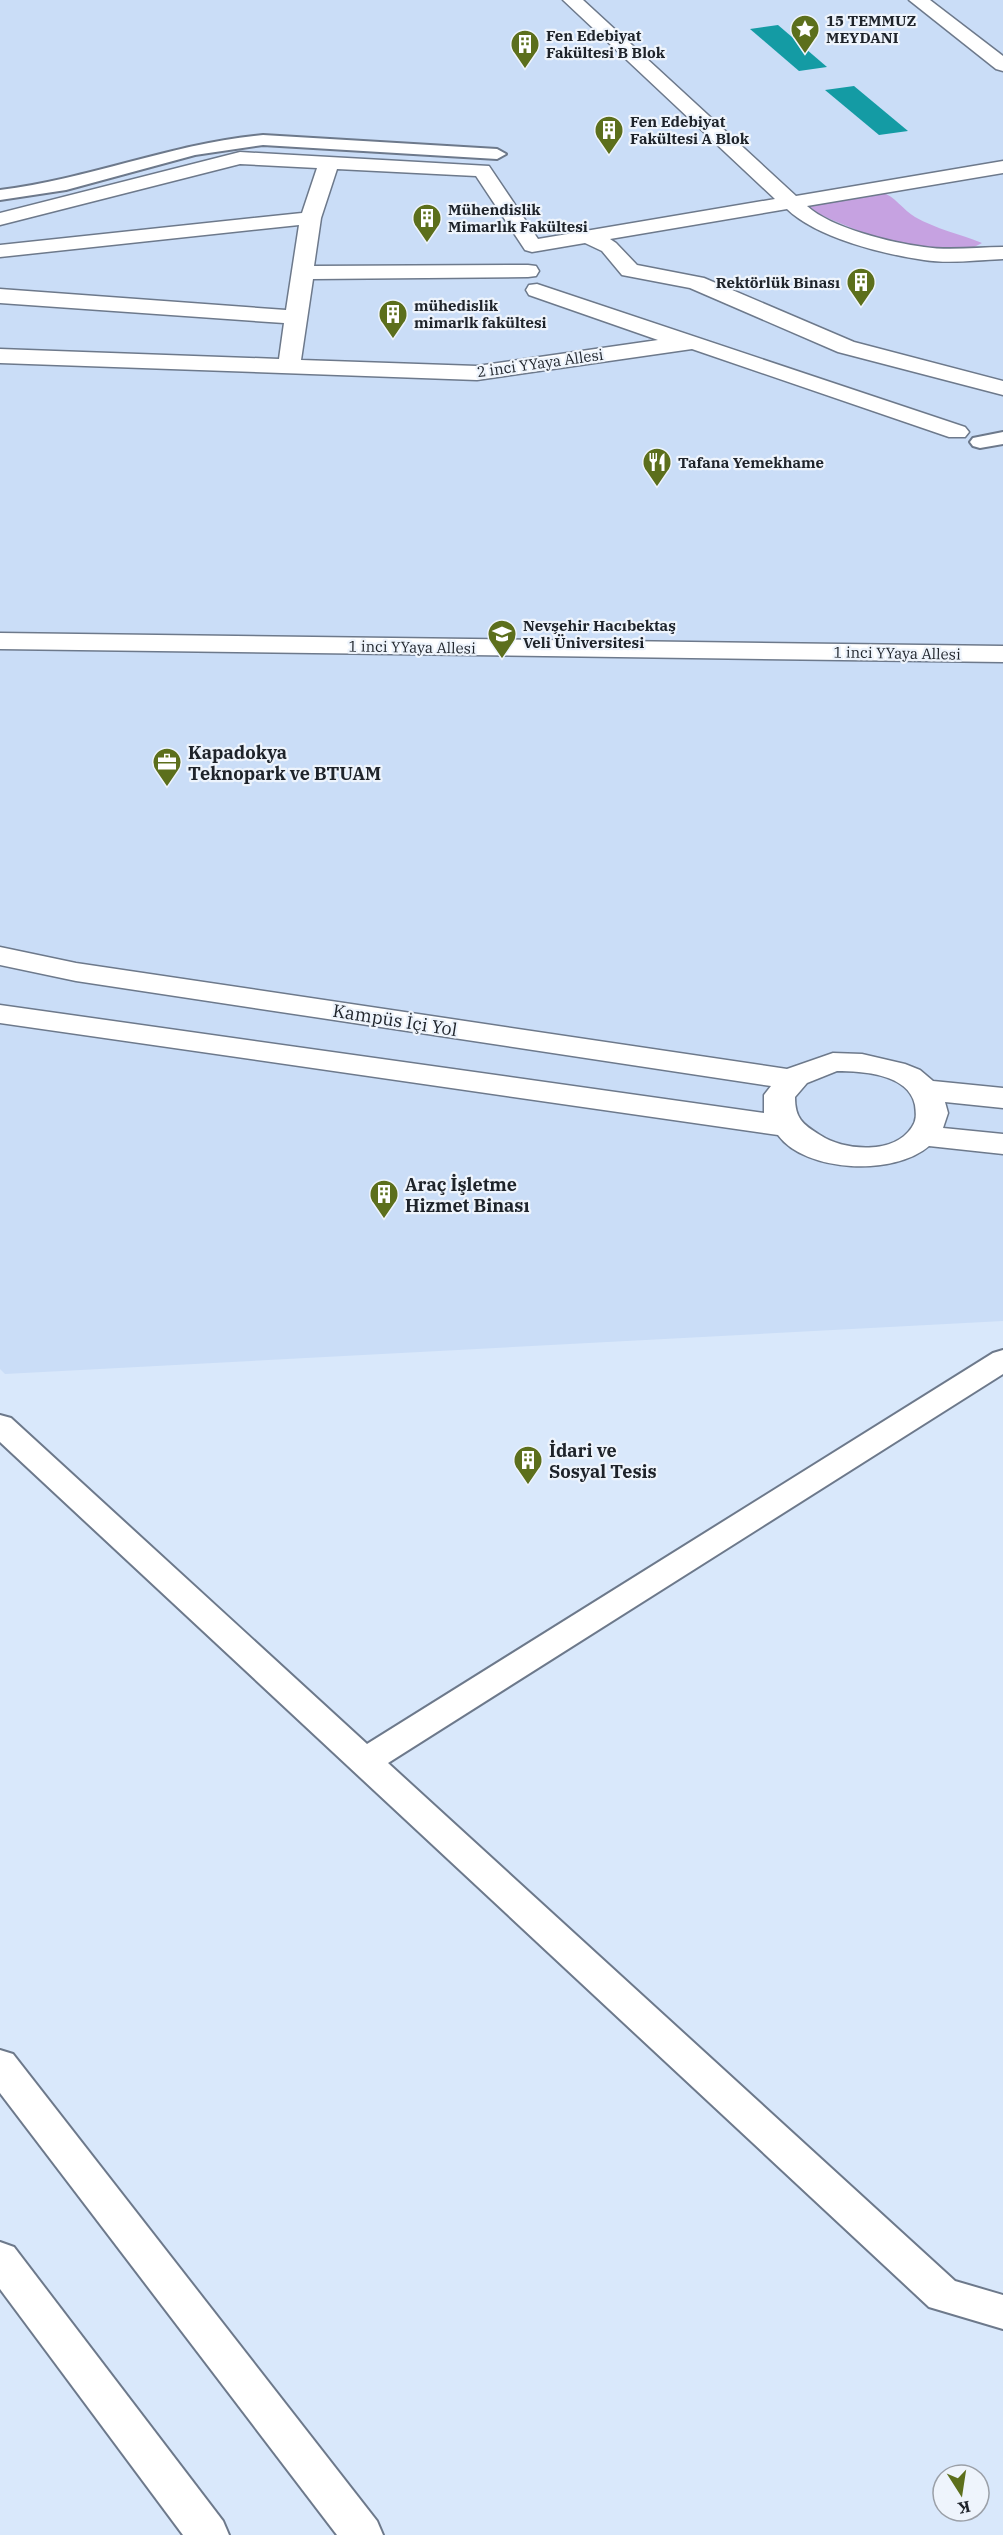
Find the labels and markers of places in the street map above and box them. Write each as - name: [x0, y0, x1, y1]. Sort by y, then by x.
- place label: 15 TEMMUZ MEYDANI: [826, 11, 916, 47]
- place icon: 15 TEMMUZ MEYDANI: [789, 13, 821, 55]
- place label: Fen Edebiyat Fakültesi B Blok: [546, 26, 666, 62]
- building icon: Fen Edebiyat Fakültesi B Blok: [509, 28, 541, 70]
- place label: Fen Edebiyat Fakültesi A Blok: [630, 112, 750, 148]
- building icon: Fen Edebiyat Fakültesi A Blok: [593, 114, 625, 156]
- place label: Mühendislik Mimarlık Fakültesi: [448, 200, 588, 236]
- building icon: Mühendislik Mimarlık Fakültesi: [411, 202, 443, 244]
- building icon: Rektörlük Binası: [845, 266, 877, 308]
- place label: Rektörlük Binası: [716, 273, 840, 292]
- place label: mühedislik mimarlk fakültesi: [414, 296, 547, 332]
- building icon: mühedislik mimarlk fakültesi: [377, 298, 409, 340]
- restaurant icon: Tafana Yemekhame: [641, 446, 673, 488]
- place label: Tafana Yemekhame: [678, 453, 824, 472]
- place label: Nevşehir Hacıbektaş Veli Üniversitesi: [523, 616, 676, 652]
- school or university icon: Nevşehir Hacıbektaş Veli Üniversitesi: [486, 618, 518, 660]
- place label: Kapadokya Teknopark ve BTUAM: [188, 741, 381, 785]
- office icon: Kapadokya Teknopark ve BTUAM: [151, 746, 183, 788]
- place label: Araç İşletme Hizmet Binası: [405, 1173, 530, 1217]
- building icon: Araç İşletme Hizmet Binası: [368, 1178, 400, 1220]
- place label: İdari ve Sosyal Tesis: [549, 1439, 657, 1483]
- building icon: İdari ve Sosyal Tesis: [512, 1444, 544, 1486]

